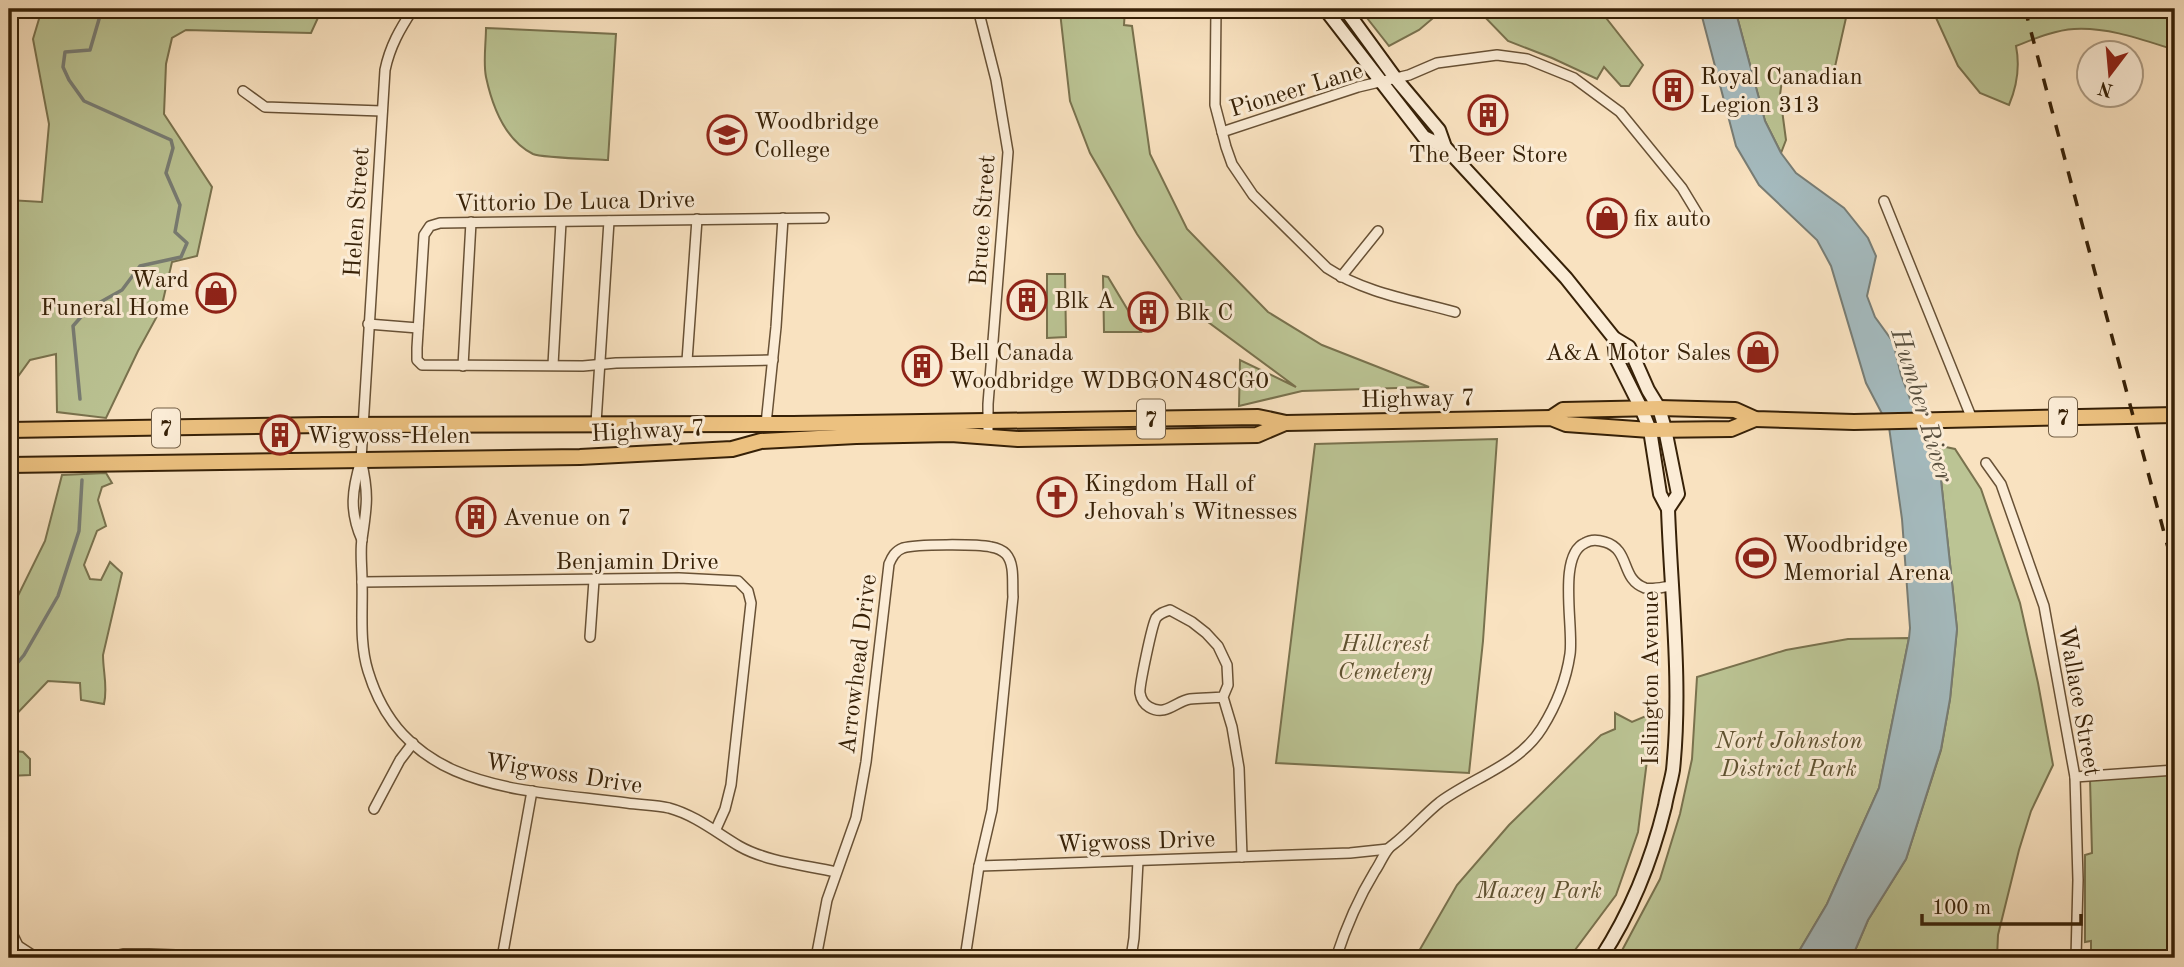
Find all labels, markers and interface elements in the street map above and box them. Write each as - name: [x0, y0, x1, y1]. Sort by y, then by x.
- north arrow: [2076, 38, 2146, 108]
- street label: Pioneer Lane: [1227, 59, 1366, 123]
- place label: Royal Canadian Legion 313: [1700, 66, 1863, 118]
- building icon: Royal Canadian Legion 313: [1652, 69, 1694, 111]
- text: N: [2096, 77, 2116, 99]
- building icon: The Beer Store: [1467, 94, 1509, 136]
- place label: Woodbridge College: [754, 111, 879, 163]
- school or university icon: Woodbridge College: [706, 114, 748, 156]
- place label: The Beer Store: [1408, 144, 1568, 168]
- street label: Helen Street: [341, 146, 375, 278]
- street label: Bruce Street: [967, 154, 1001, 286]
- street label: Vittorio De Luca Drive: [455, 189, 695, 217]
- shop icon: fix auto: [1586, 197, 1628, 239]
- place label: fix auto: [1634, 208, 1711, 232]
- place label: Ward Funeral Home: [40, 269, 189, 321]
- shop icon: Ward Funeral Home: [195, 272, 237, 314]
- building icon: Blk A: [1006, 279, 1048, 321]
- place label: Blk A: [1054, 290, 1115, 314]
- building icon: Blk C: [1127, 291, 1169, 333]
- place label: Blk C: [1175, 302, 1233, 326]
- water label: Humber River: [1885, 324, 1957, 487]
- shop icon: A&A Motor Sales: [1737, 331, 1779, 373]
- place label: Bell Canada Woodbridge WDBGON48CG0: [949, 342, 1269, 394]
- place label: A&A Motor Sales: [1545, 342, 1731, 366]
- building icon: Bell Canada Woodbridge WDBGON48CG0: [901, 345, 943, 387]
- street label: Highway 7: [1361, 387, 1475, 413]
- road number: 7: [2049, 398, 2077, 436]
- road number: 7: [1137, 400, 1165, 438]
- road number: 7: [152, 408, 180, 448]
- building icon: Wigwoss-Helen: [259, 414, 301, 456]
- street label: Highway 7: [591, 417, 706, 447]
- place label: Wigwoss-Helen: [307, 425, 471, 449]
- place label: Kingdom Hall of Jehovah's Witnesses: [1084, 473, 1297, 525]
- church icon: Kingdom Hall of Jehovah's Witnesses: [1036, 476, 1078, 518]
- building icon: Avenue on 7: [455, 496, 497, 538]
- place label: Avenue on 7: [503, 507, 631, 531]
- place label: Woodbridge Memorial Arena: [1783, 534, 1951, 586]
- sports icon: Woodbridge Memorial Arena: [1735, 537, 1777, 579]
- street label: Benjamin Drive: [556, 551, 718, 575]
- street label: Arrowhead Drive: [836, 573, 882, 756]
- street label: Islington Avenue: [1640, 591, 1664, 765]
- street label: Wallace Street: [2053, 624, 2103, 778]
- park label: Hillcrest Cemetery: [1337, 633, 1433, 685]
- park label: Nort Johnston District Park: [1714, 730, 1863, 782]
- street label: Wigwoss Drive: [483, 751, 644, 799]
- street label: Wigwoss Drive: [1056, 828, 1216, 858]
- park label: Maxey Park: [1475, 880, 1602, 904]
- scale bar: [1922, 883, 2081, 927]
- text: 100 m: [1932, 898, 1991, 919]

